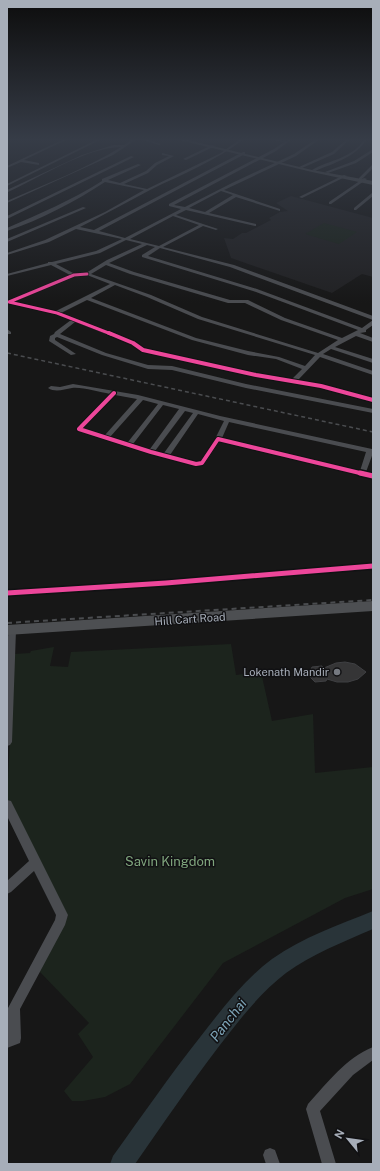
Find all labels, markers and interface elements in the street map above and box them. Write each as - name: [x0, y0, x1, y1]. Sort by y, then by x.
- street label: Hill Cart Road: [154, 611, 226, 627]
- place label: Lokenath Mandir: [243, 666, 329, 678]
- marker: Lokenath Mandir: [332, 667, 342, 677]
- park label: Savin Kingdom: [125, 854, 215, 869]
- water label: Panchai: [206, 995, 250, 1045]
- north arrow: [328, 1119, 368, 1159]
- text: N: [332, 1127, 347, 1141]

